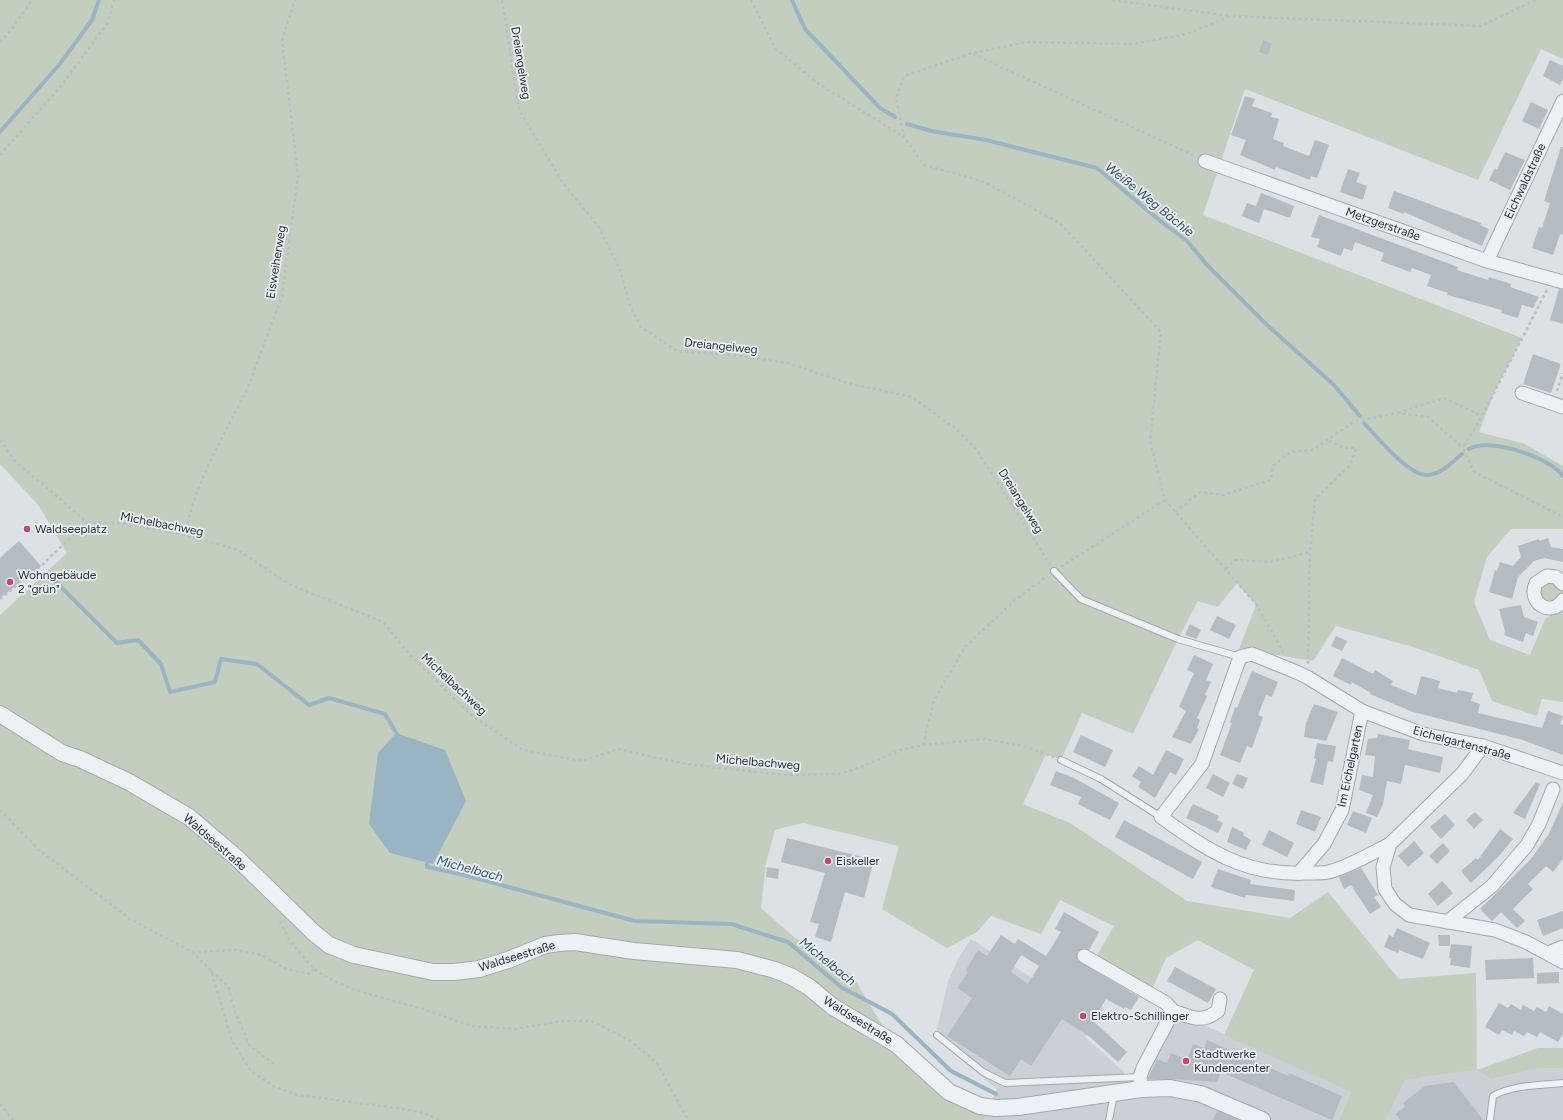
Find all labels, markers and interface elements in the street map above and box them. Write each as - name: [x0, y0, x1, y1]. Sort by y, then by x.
- street label: Dreiangelweg: [508, 26, 534, 100]
- street label: Eichwaldstraße: [1501, 141, 1549, 221]
- water label: Weiße Weg Bächle: [1102, 159, 1197, 240]
- street label: Metzgerstraße: [1344, 205, 1423, 244]
- street label: Eisweiherweg: [263, 224, 289, 300]
- street label: Dreiangelweg: [684, 335, 758, 357]
- street label: Dreiangelweg: [996, 466, 1046, 536]
- street label: Michelbachweg: [119, 509, 205, 539]
- place label: Waldseeplatz: [35, 522, 107, 536]
- marker: Waldseeplatz: [22, 524, 32, 534]
- place label: Wohngebäude 2 "grün": [18, 568, 97, 596]
- marker: Wohngebäude 2 "grün": [5, 577, 15, 587]
- street label: Michelbachweg: [418, 650, 490, 718]
- street label: Im Eichelgarten: [1334, 723, 1366, 808]
- street label: Eichelgartenstraße: [1411, 723, 1513, 763]
- street label: Michelbachweg: [715, 751, 801, 773]
- street label: Waldseestraße: [181, 811, 250, 874]
- water label: Michelbach: [435, 852, 505, 885]
- place label: Eiskeller: [836, 854, 880, 868]
- marker: Eiskeller: [823, 856, 833, 866]
- water label: Michelbach: [797, 934, 859, 989]
- street label: Waldseestraße: [477, 938, 557, 974]
- street label: Waldseestraße: [821, 993, 896, 1047]
- place label: Elektro-Schillinger: [1091, 1009, 1189, 1023]
- marker: Elektro-Schillinger: [1078, 1011, 1088, 1021]
- place label: Stadtwerke Kundencenter: [1194, 1047, 1270, 1075]
- marker: Stadtwerke Kundencenter: [1181, 1056, 1191, 1066]

